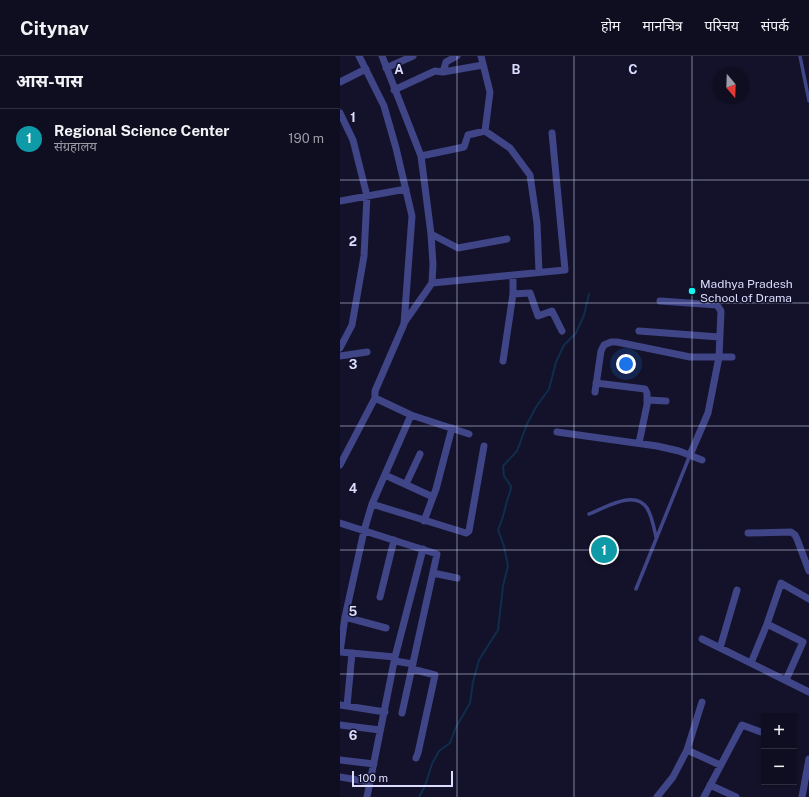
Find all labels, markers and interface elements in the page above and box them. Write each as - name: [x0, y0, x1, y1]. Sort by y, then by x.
- text: Citynav: [20, 17, 89, 39]
- text: होम: [601, 18, 620, 34]
- text: मानचित्र: [642, 18, 683, 34]
- text: परिचय: [705, 18, 739, 34]
- text: संपर्क: [761, 18, 789, 34]
- text: A: [394, 62, 404, 77]
- text: B: [512, 62, 521, 77]
- text: C: [628, 62, 638, 77]
- north arrow: [713, 68, 749, 104]
- text: आस-पास: [16, 71, 83, 91]
- text: 1: [350, 110, 356, 125]
- text: Regional Science Center: [54, 122, 230, 139]
- text: 1: [26, 131, 32, 146]
- text: 190 m: [288, 131, 324, 146]
- text: संग्रहालय: [54, 139, 97, 154]
- text: 2: [349, 234, 357, 249]
- place label: Madhya Pradesh School of Drama: [700, 277, 793, 305]
- marker: Madhya Pradesh School of Drama: [687, 286, 697, 296]
- your location: [616, 354, 636, 374]
- text: 3: [349, 357, 358, 372]
- text: 4: [349, 481, 358, 496]
- pin: 1: [591, 535, 617, 565]
- text: 5: [349, 604, 358, 619]
- map controls: [761, 713, 797, 785]
- button: +: [761, 713, 797, 749]
- text: 6: [349, 728, 358, 743]
- button: −: [761, 749, 797, 785]
- scale bar: [352, 769, 453, 788]
- text: 100 m: [358, 772, 388, 784]

